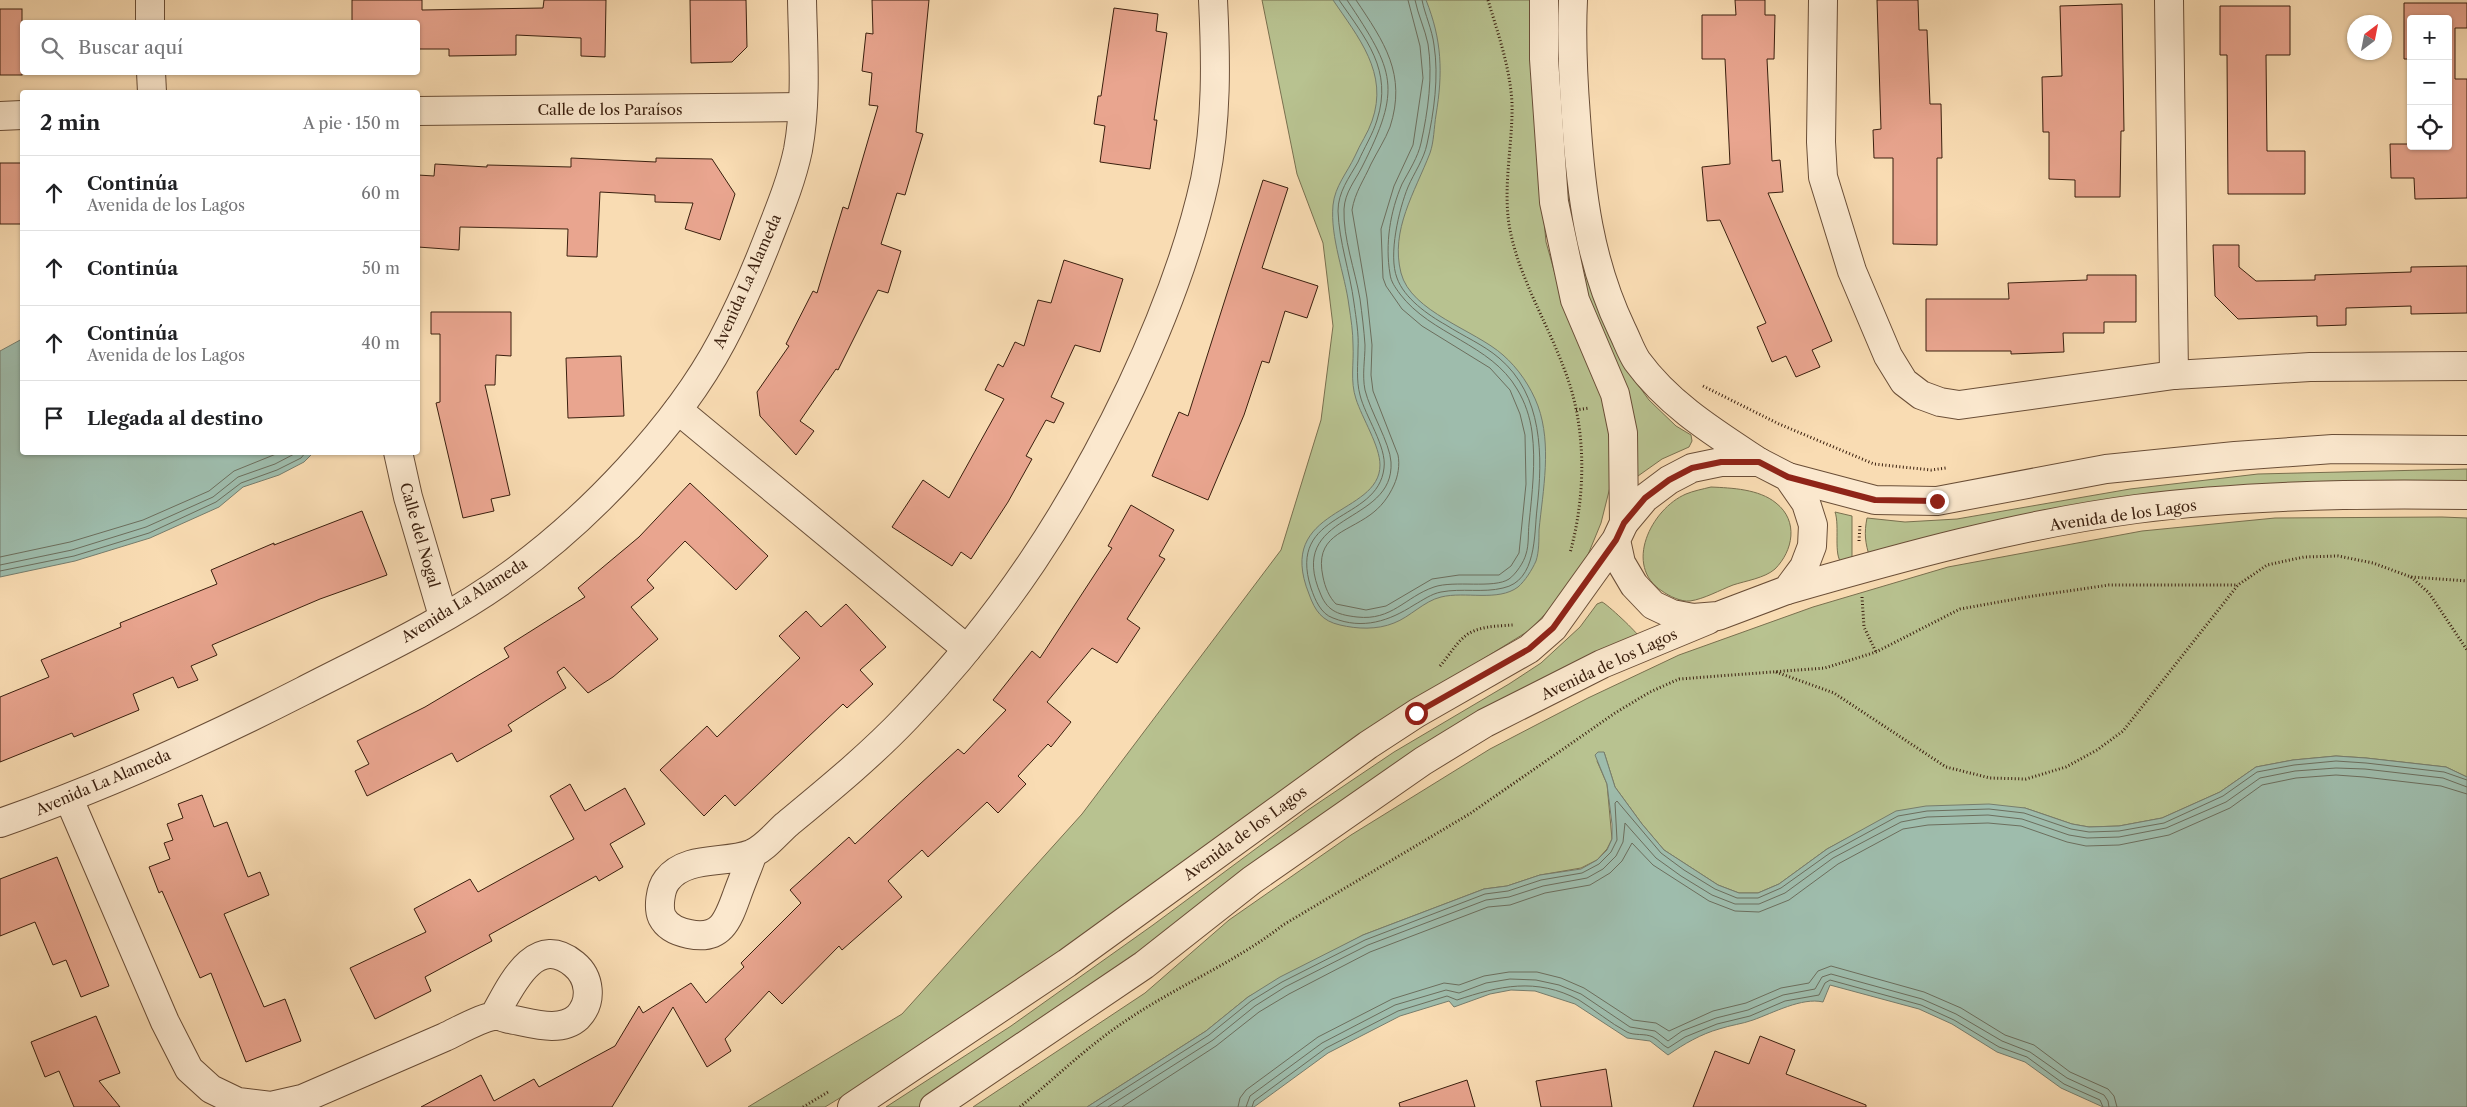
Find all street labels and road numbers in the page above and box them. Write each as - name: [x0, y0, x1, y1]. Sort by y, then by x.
- street label: Calle de los Paraísos: [537, 100, 683, 119]
- street label: Avenida La Alameda: [708, 211, 785, 352]
- street label: Calle del Nogal: [396, 480, 444, 590]
- street label: Avenida de los Lagos: [2047, 495, 2198, 535]
- street label: Avenida La Alameda: [397, 553, 531, 647]
- street label: Avenida de los Lagos: [1537, 624, 1680, 704]
- street label: Avenida La Alameda: [32, 745, 174, 819]
- street label: Avenida de los Lagos: [1179, 782, 1311, 885]

